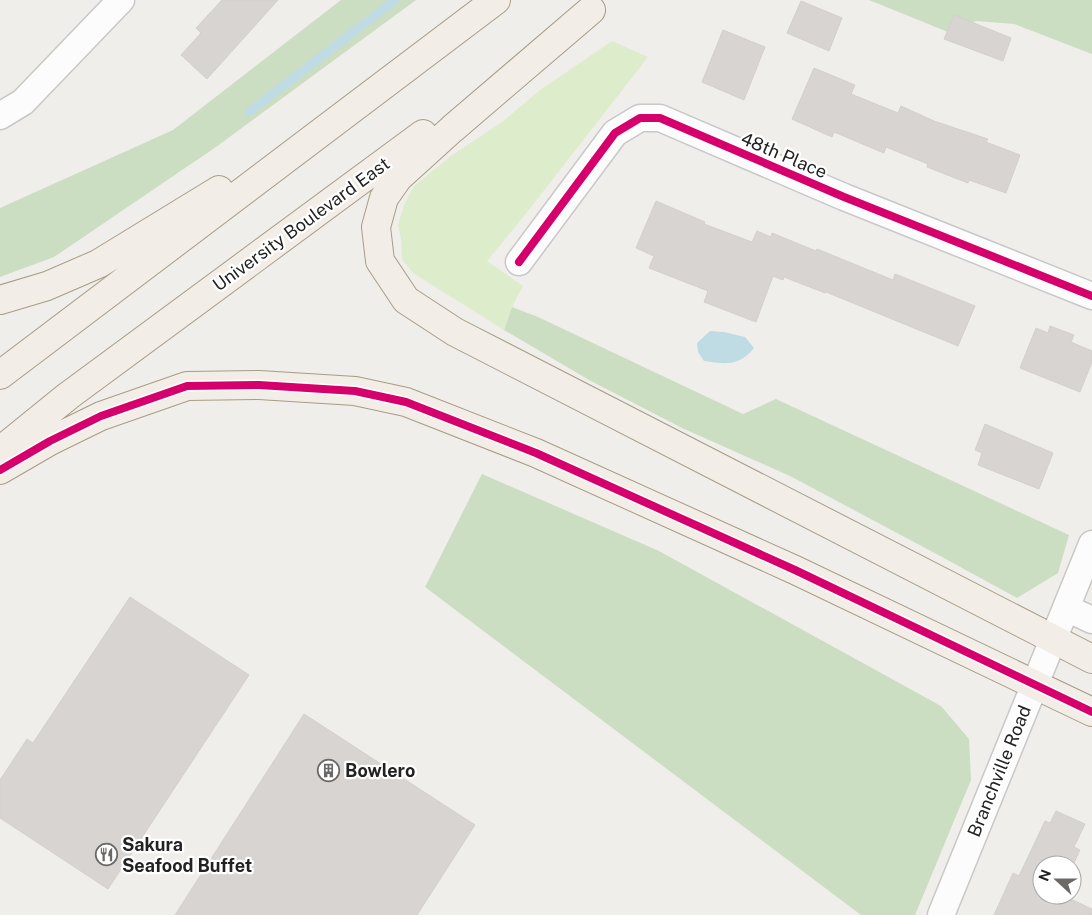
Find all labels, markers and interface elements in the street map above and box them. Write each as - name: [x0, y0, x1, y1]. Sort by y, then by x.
- street label: 48th Place: [738, 127, 830, 183]
- street label: University Boulevard East: [208, 153, 394, 295]
- street label: Branchville Road: [963, 702, 1035, 840]
- building icon: Bowlero: [317, 758, 341, 782]
- place label: Bowlero: [345, 760, 415, 781]
- place label: Sakura Seafood Buffet: [122, 834, 252, 876]
- restaurant icon: Sakura Seafood Buffet: [94, 842, 118, 866]
- north arrow: [1032, 855, 1082, 905]
- text: N: [1035, 867, 1054, 883]

